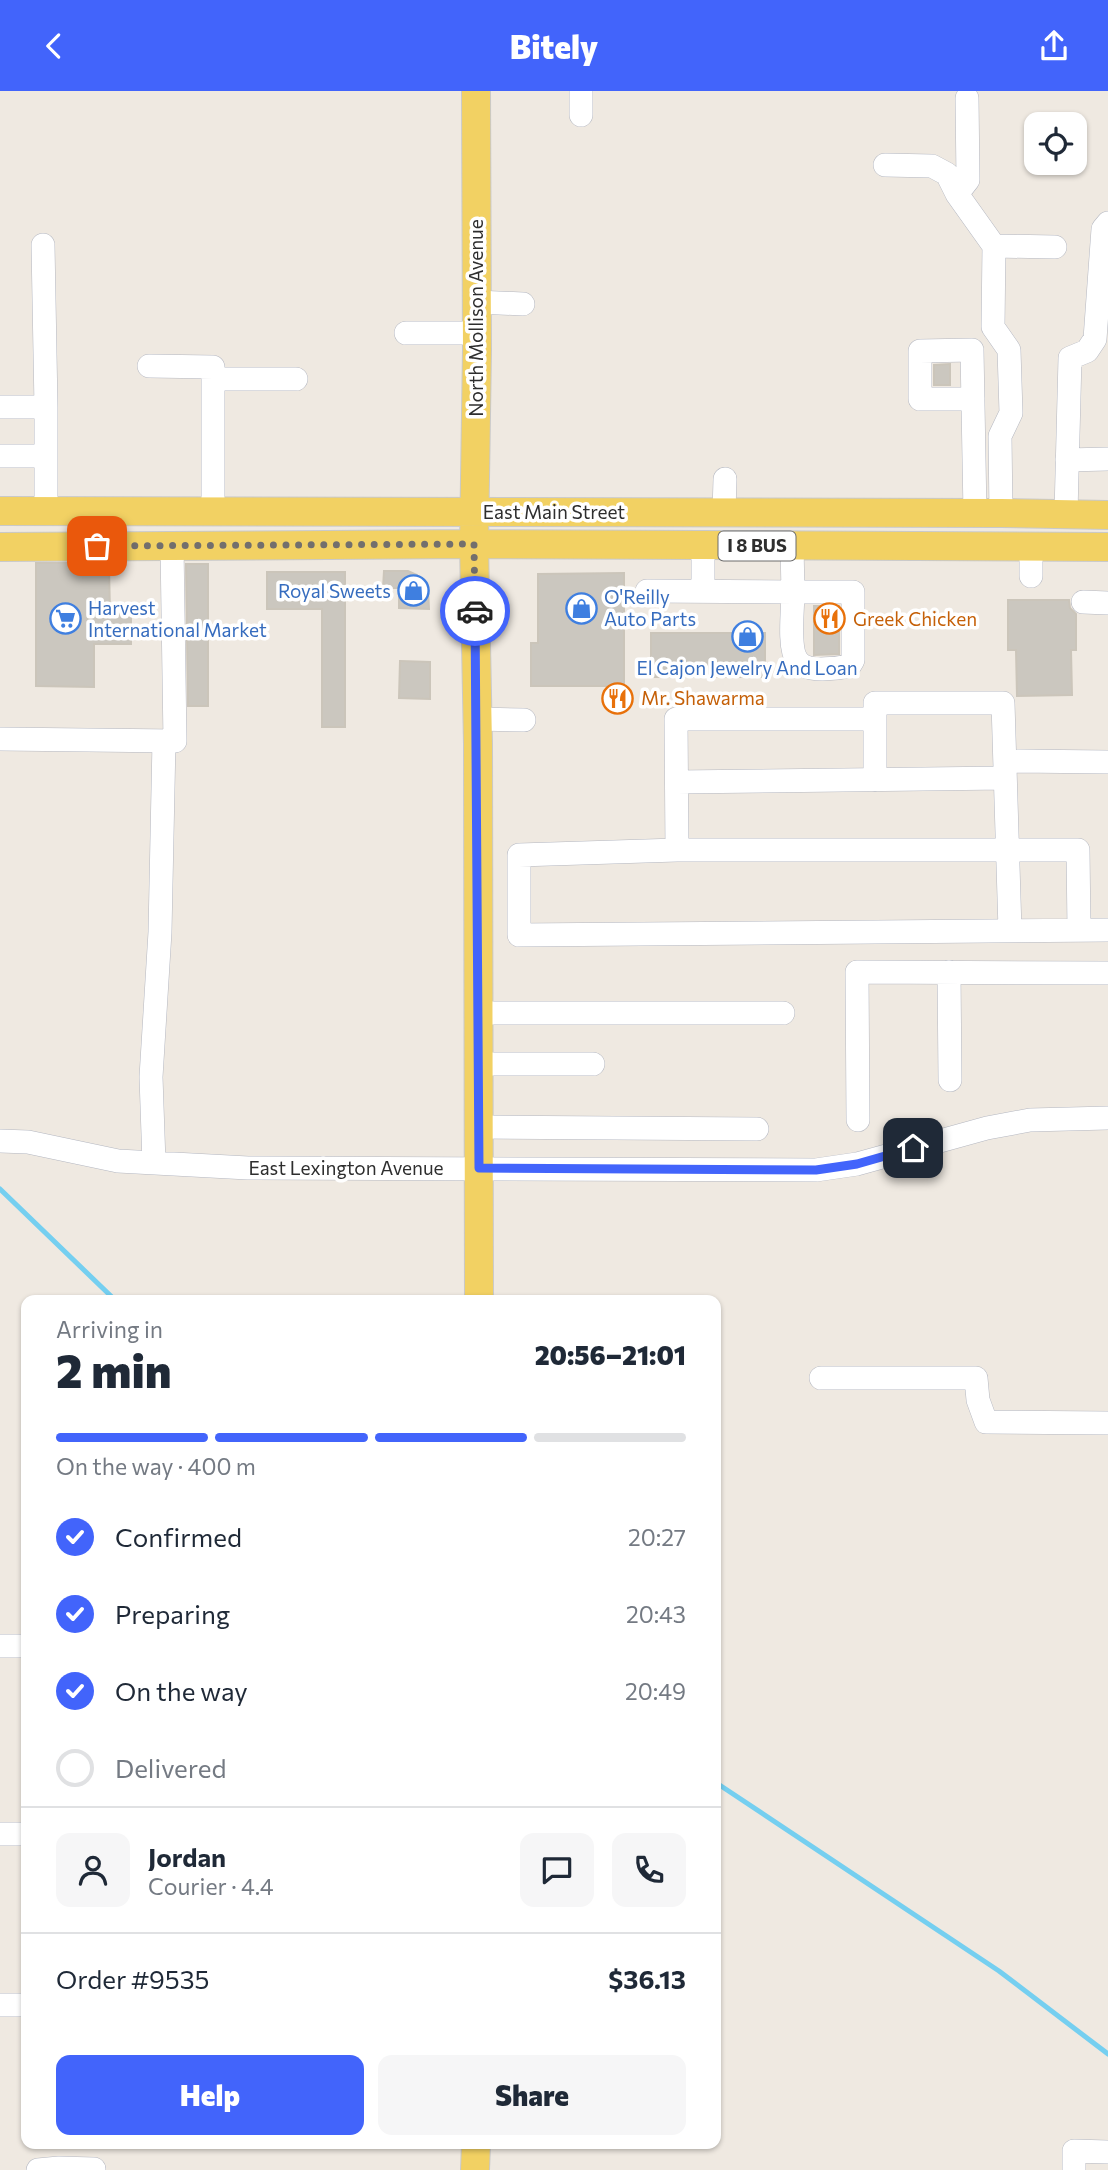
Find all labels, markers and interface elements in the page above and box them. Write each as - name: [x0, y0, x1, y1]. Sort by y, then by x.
- text: Bitely: [510, 26, 598, 66]
- icon: back: [35, 27, 73, 65]
- icon: share: [1035, 27, 1073, 65]
- map controls: [1024, 112, 1087, 175]
- button: locate: [1024, 112, 1087, 175]
- street label: North Mollison Avenue: [464, 219, 487, 417]
- street label: East Main Street: [483, 500, 625, 523]
- pin: [67, 516, 127, 576]
- icon: bag: [78, 527, 116, 565]
- road number: I 8 BUS: [718, 531, 796, 561]
- shop icon: Royal Sweets: [397, 574, 431, 608]
- courier: [440, 576, 510, 646]
- place label: Royal Sweets: [278, 579, 391, 602]
- place label: O'Reilly Auto Parts: [604, 585, 696, 630]
- shop icon: O'Reilly Auto Parts: [564, 591, 598, 625]
- icon: car: [456, 592, 494, 630]
- place label: Harvest International Market: [88, 596, 267, 641]
- supermarket icon: Harvest International Market: [48, 602, 82, 636]
- restaurant icon: Greek Chicken: [813, 602, 847, 636]
- place label: Greek Chicken: [853, 607, 977, 630]
- shop icon: El Cajon Jewelry And Loan: [730, 620, 764, 654]
- place label: El Cajon Jewelry And Loan: [636, 656, 858, 679]
- restaurant icon: Mr. Shawarma: [601, 681, 635, 715]
- place label: Mr. Shawarma: [641, 686, 765, 709]
- pin: [883, 1118, 943, 1178]
- icon: home: [894, 1129, 932, 1167]
- street label: East Lexington Avenue: [248, 1156, 444, 1179]
- text: Arriving in: [56, 1315, 163, 1343]
- text: 20:56–21:01: [535, 1339, 686, 1370]
- text: 2 min: [56, 1341, 172, 1397]
- text: On the way · 400 m: [56, 1452, 256, 1480]
- icon: check: [56, 1518, 94, 1556]
- text: Confirmed: [115, 1521, 242, 1552]
- text: 20:27: [628, 1523, 686, 1551]
- icon: check: [56, 1595, 94, 1633]
- text: Preparing: [115, 1598, 230, 1629]
- text: 20:43: [626, 1600, 686, 1628]
- icon: check: [56, 1672, 94, 1710]
- text: On the way: [115, 1675, 248, 1706]
- text: 20:49: [625, 1677, 686, 1705]
- text: Delivered: [115, 1752, 226, 1783]
- button: person: [56, 1833, 130, 1907]
- button: chat: [520, 1833, 594, 1907]
- button: phone: [612, 1833, 686, 1907]
- text: Jordan: [148, 1841, 226, 1872]
- text: Courier · 4.4: [148, 1872, 274, 1900]
- text: Order #9535: [56, 1963, 210, 1994]
- text: $36.13: [608, 1963, 686, 1994]
- button: Help: [56, 2055, 364, 2135]
- button: Share: [378, 2055, 686, 2135]

